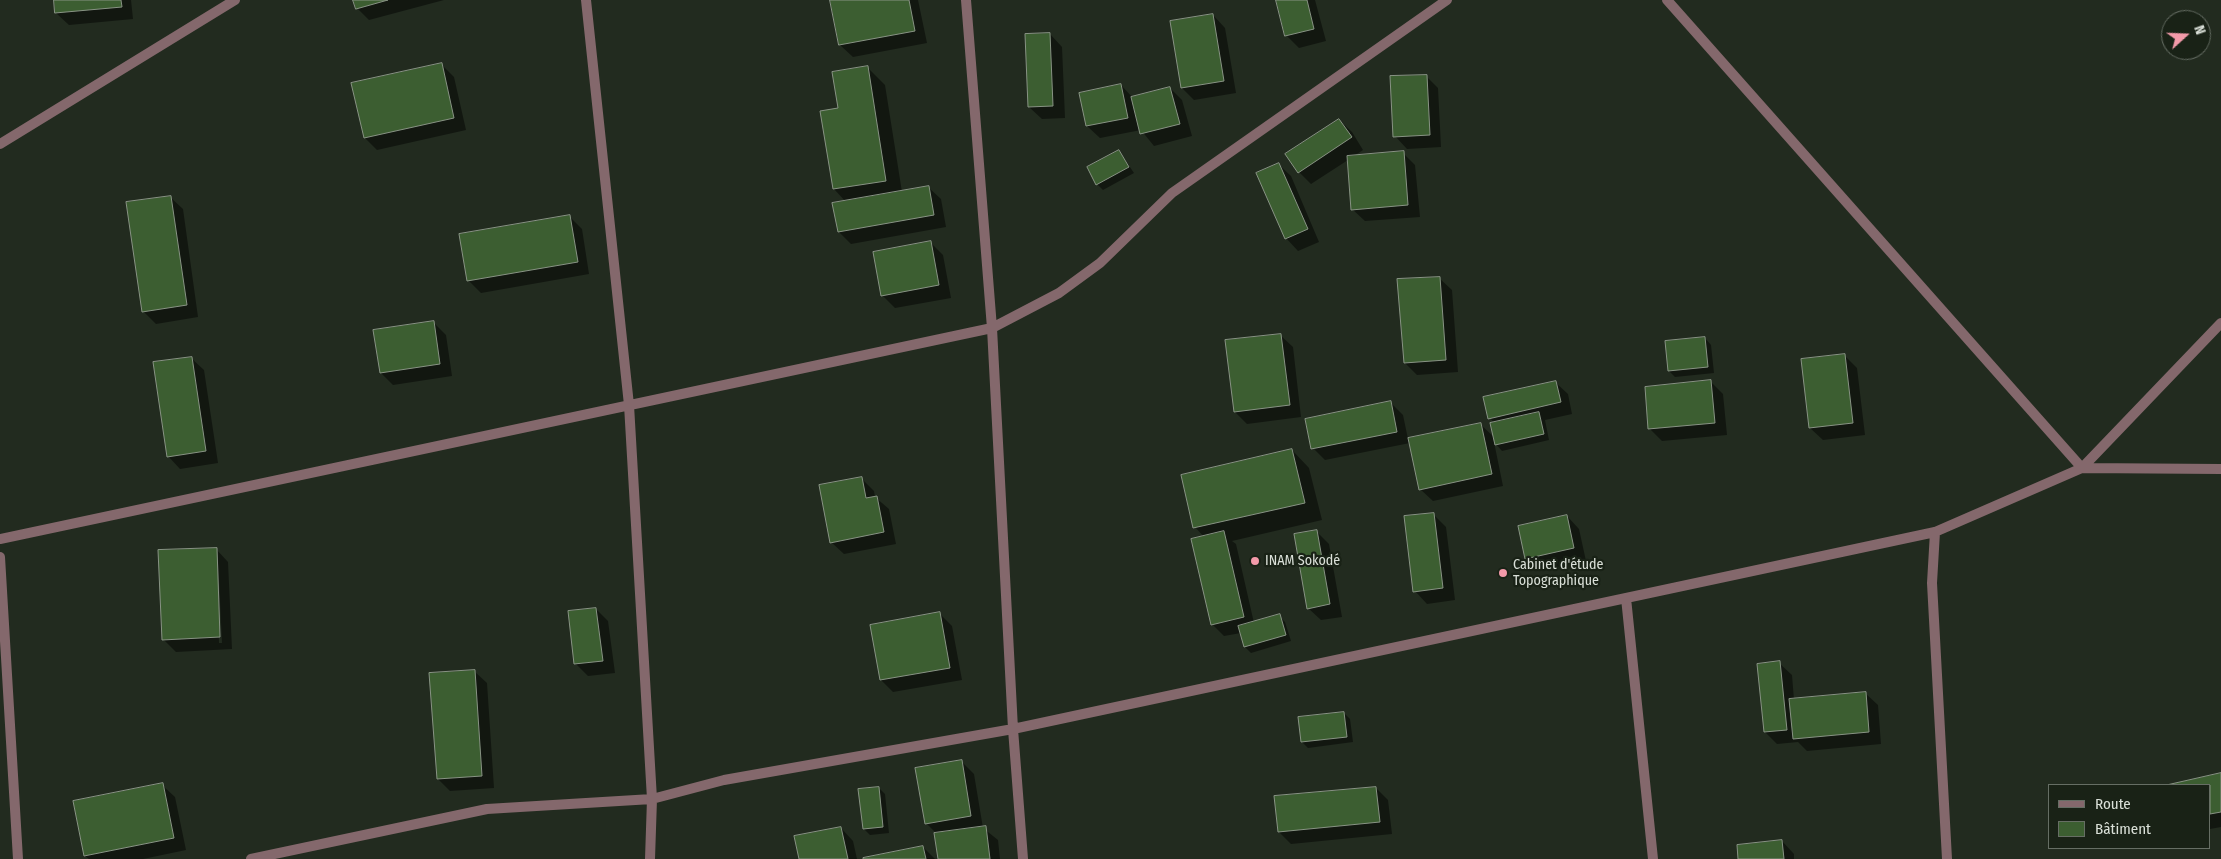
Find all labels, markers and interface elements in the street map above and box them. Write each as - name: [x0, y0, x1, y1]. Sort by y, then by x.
- north arrow: [2161, 10, 2211, 60]
- text: N: [2190, 23, 2209, 37]
- place label: INAM Sokodé: [1265, 553, 1340, 569]
- marker: INAM Sokodé: [1249, 555, 1261, 567]
- place label: Cabinet d'étude Topographique: [1513, 557, 1603, 590]
- marker: Cabinet d'étude Topographique: [1497, 567, 1509, 579]
- legend: [2048, 784, 2211, 849]
- text: Route: [2095, 795, 2131, 813]
- text: Bâtiment: [2095, 820, 2151, 838]

